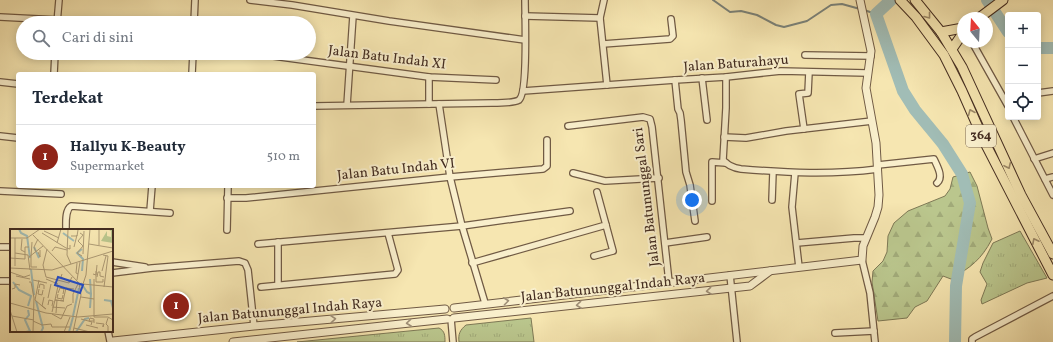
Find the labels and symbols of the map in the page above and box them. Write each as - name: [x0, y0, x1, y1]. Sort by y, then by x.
- one-way arrow: [923, 11, 930, 18]
- north arrow: [957, 12, 993, 48]
- street label: Jalan Batu Indah XI: [327, 41, 447, 75]
- street label: Jalan Baturahayu: [683, 51, 789, 77]
- one-way arrow: [968, 108, 976, 116]
- road number: 364: [966, 125, 996, 147]
- street label: Jalan Batununggal Sari: [629, 126, 665, 268]
- street label: Jalan Batu Indah VI: [336, 154, 456, 186]
- one-way arrow: [1003, 162, 1011, 170]
- your location: [682, 190, 702, 210]
- inset map: [10, 229, 113, 332]
- one-way arrow: [1032, 237, 1040, 245]
- street label: Jalan Batununggal Indah Raya: [520, 269, 706, 307]
- one-way arrow: [706, 286, 712, 295]
- pin: 1: [163, 291, 189, 321]
- street label: Jalan Batununggal Indah Raya: [197, 293, 383, 329]
- one-way arrow: [503, 297, 509, 306]
- one-way arrow: [576, 300, 582, 309]
- one-way arrow: [330, 315, 336, 324]
- one-way arrow: [406, 318, 412, 327]

